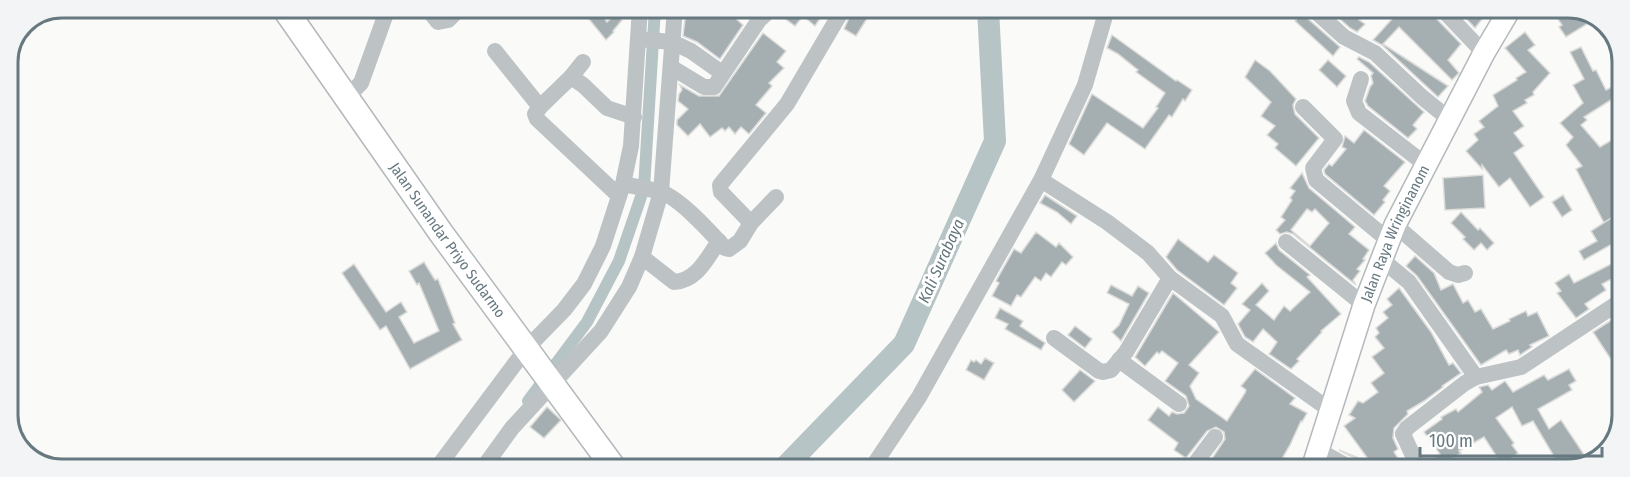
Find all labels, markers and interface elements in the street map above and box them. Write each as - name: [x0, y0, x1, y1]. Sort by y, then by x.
- street label: Jalan Sunandar Priyo Sudarmo: [386, 159, 509, 321]
- street label: Jalan Raya Wringinanom: [1357, 162, 1433, 305]
- water label: Kali Surabaya: [914, 216, 968, 306]
- scale bar: [1420, 420, 1602, 458]
- text: 100 m: [1429, 430, 1473, 452]

